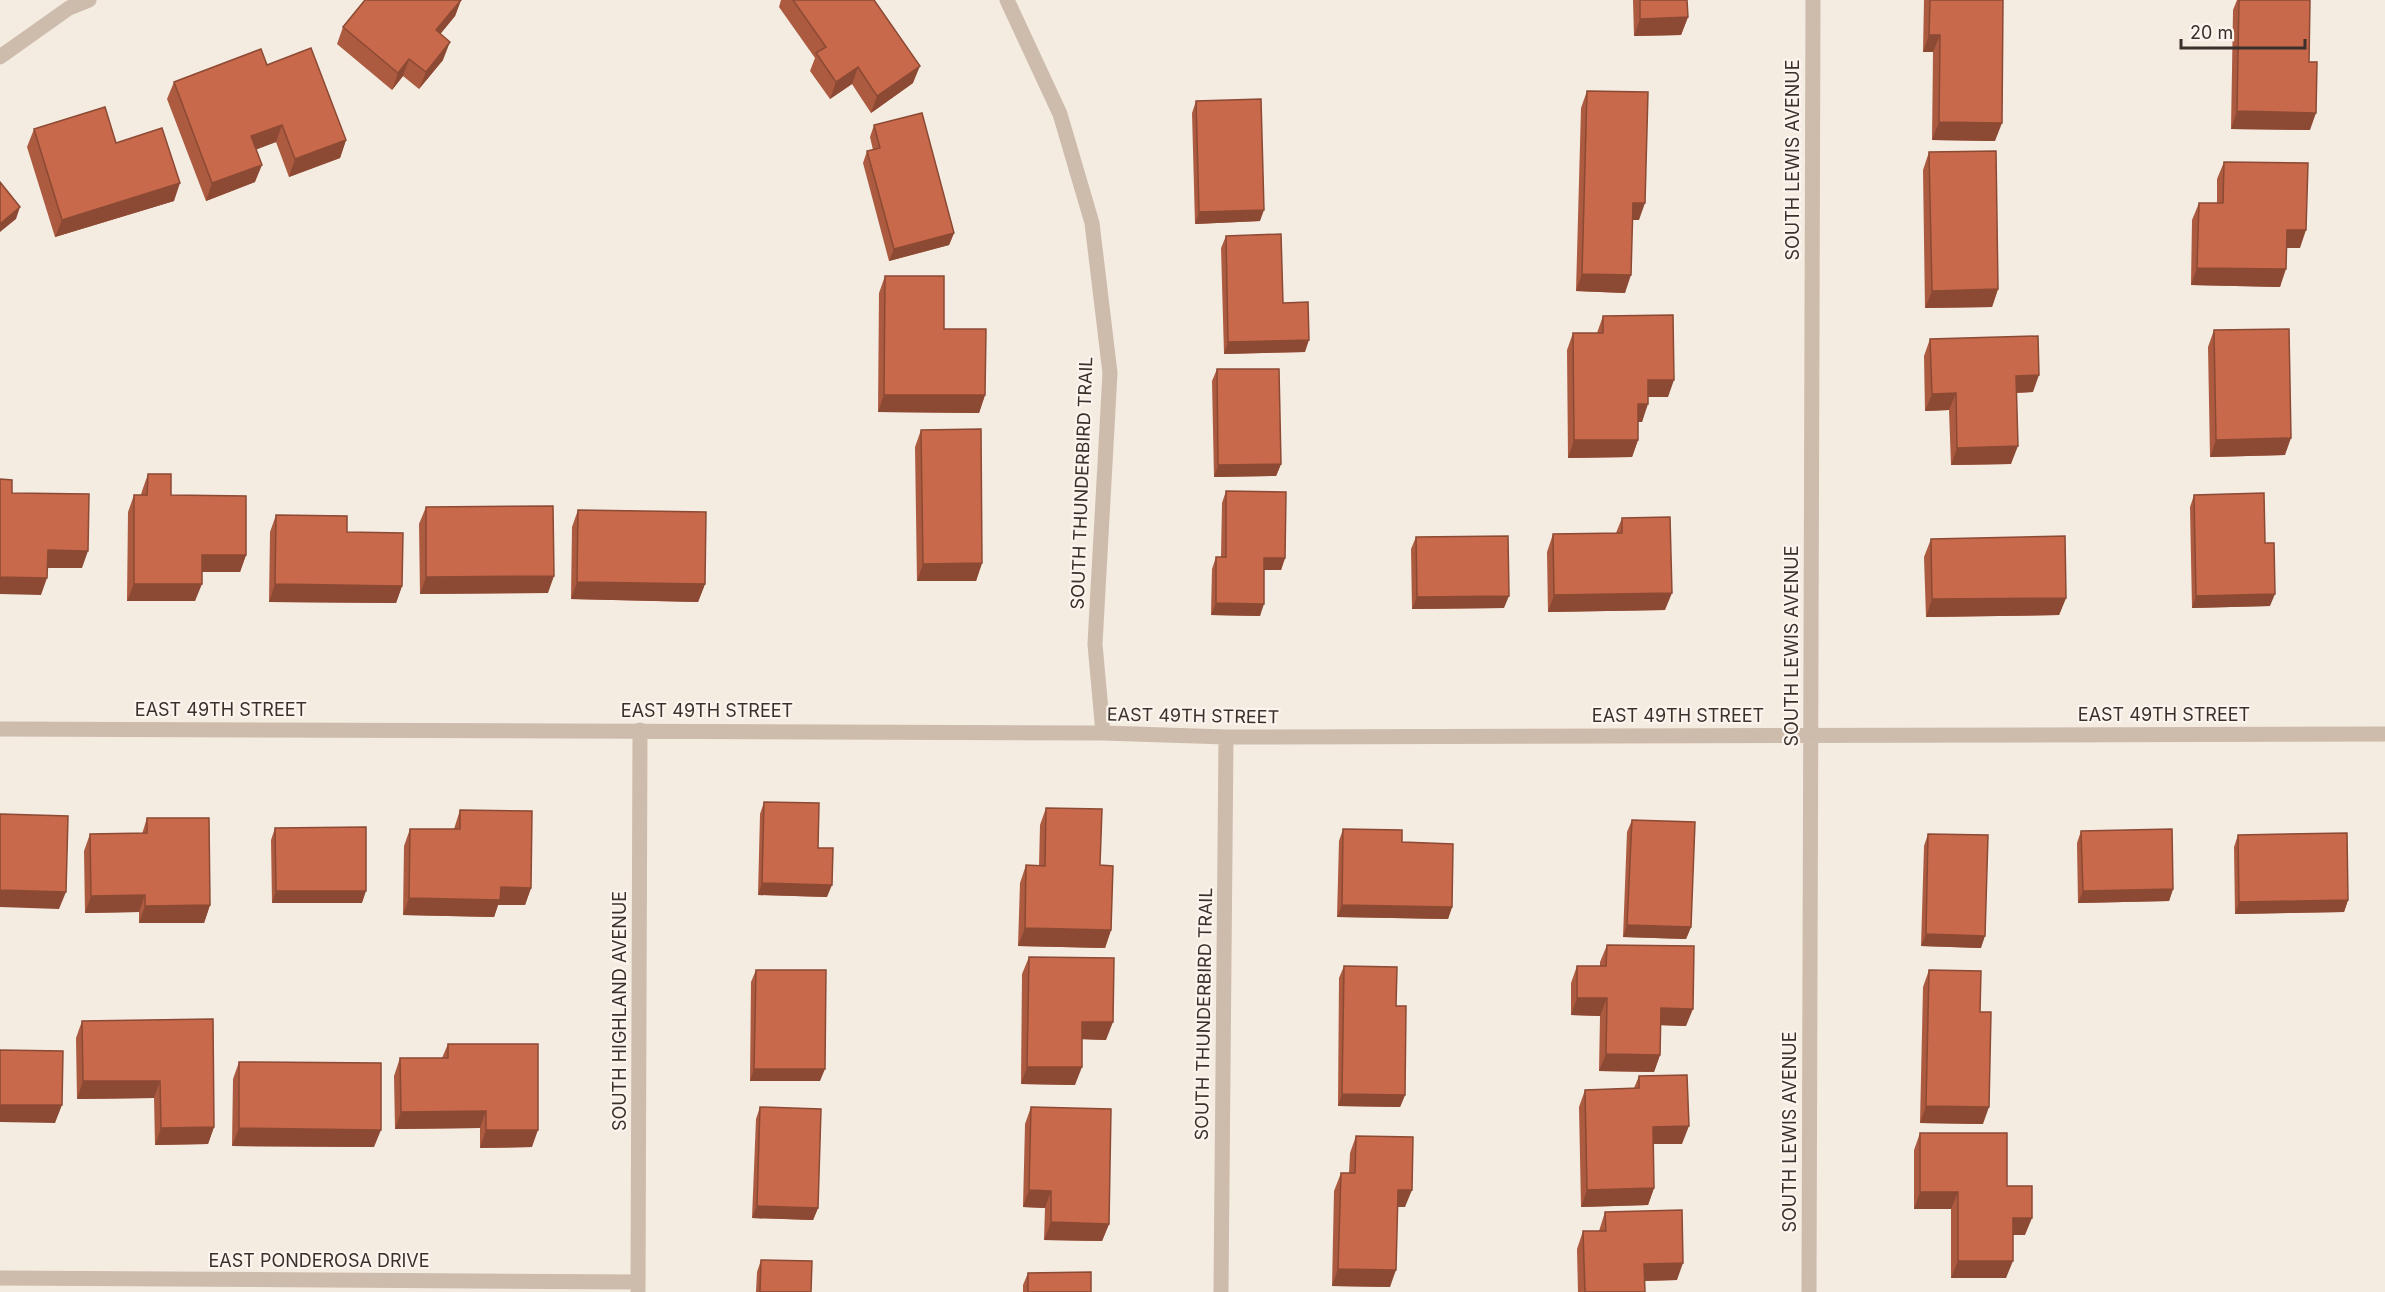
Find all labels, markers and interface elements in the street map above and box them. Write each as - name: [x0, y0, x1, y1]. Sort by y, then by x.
- scale bar: [2181, 12, 2306, 50]
- text: 20 m: [2190, 22, 2233, 43]
- street label: SOUTH LEWIS AVENUE: [1782, 59, 1803, 261]
- street label: SOUTH THUNDERBIRD TRAIL: [1067, 356, 1096, 610]
- street label: SOUTH LEWIS AVENUE: [1781, 545, 1802, 747]
- street label: EAST 49TH STREET: [135, 699, 307, 720]
- street label: EAST 49TH STREET: [621, 700, 793, 721]
- street label: EAST 49TH STREET: [1107, 703, 1279, 728]
- street label: EAST 49TH STREET: [2078, 704, 2250, 725]
- street label: EAST 49TH STREET: [1592, 705, 1764, 726]
- street label: SOUTH THUNDERBIRD TRAIL: [1191, 887, 1216, 1141]
- street label: SOUTH HIGHLAND AVENUE: [609, 891, 630, 1131]
- street label: SOUTH LEWIS AVENUE: [1779, 1031, 1800, 1233]
- street label: EAST PONDEROSA DRIVE: [208, 1250, 430, 1271]

